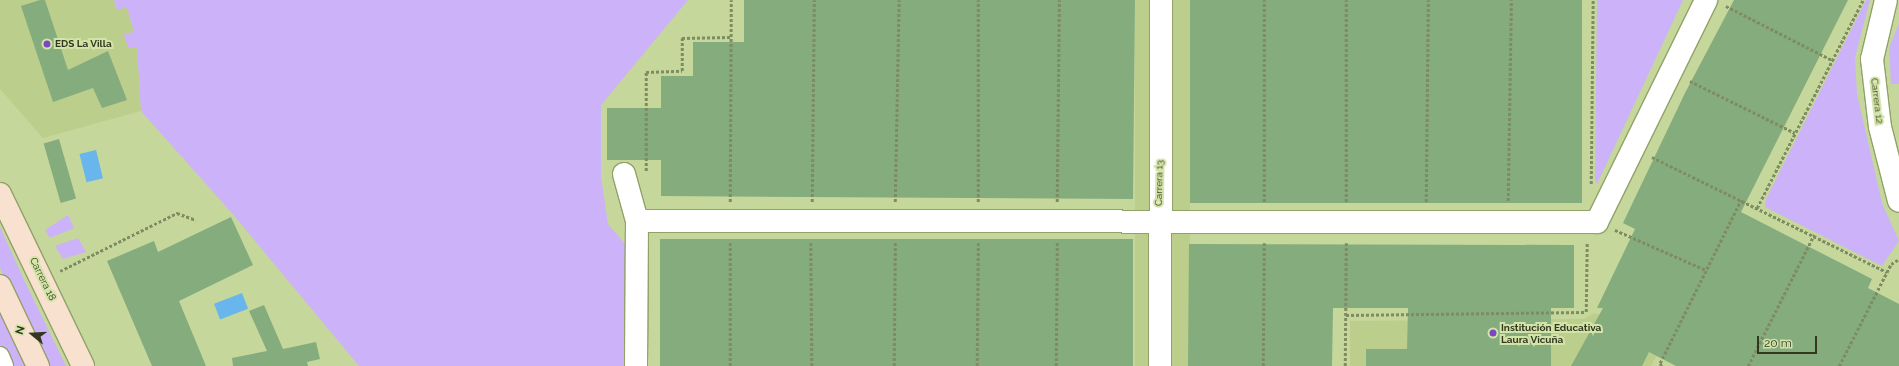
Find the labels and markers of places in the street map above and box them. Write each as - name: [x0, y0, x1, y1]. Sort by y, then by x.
- place label: EDS La Villa: [55, 38, 112, 50]
- marker: EDS La Villa: [42, 39, 52, 49]
- place label: Institución Educativa Laura Vicuña: [1501, 321, 1601, 344]
- marker: Institución Educativa Laura Vicuña: [1488, 328, 1498, 338]

